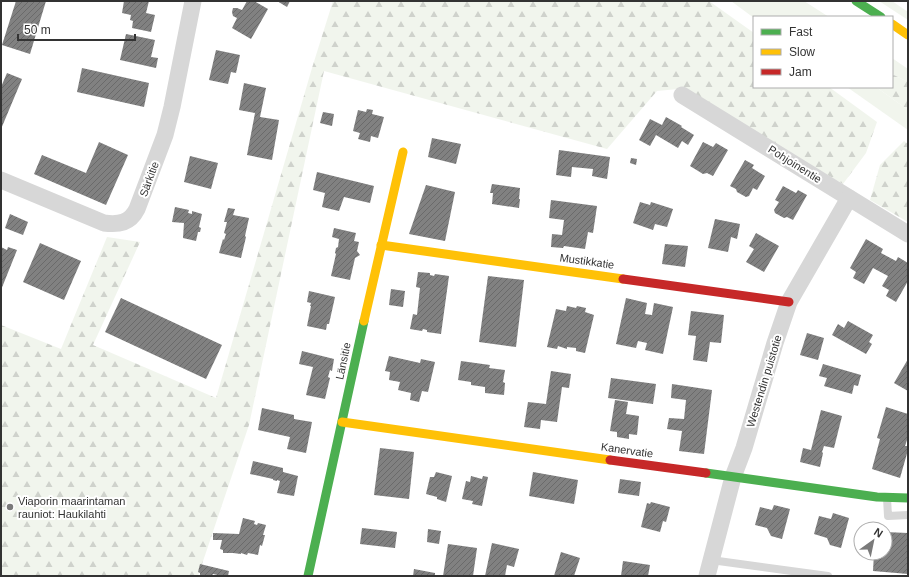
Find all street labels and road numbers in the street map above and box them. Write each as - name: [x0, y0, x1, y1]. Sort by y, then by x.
- street label: Pohjoinentie: [766, 143, 824, 185]
- street label: Särkitie: [137, 160, 161, 198]
- street label: Mustikkatie: [559, 251, 615, 271]
- street label: Westendin puistotie: [744, 333, 784, 429]
- street label: Länsitie: [333, 341, 353, 381]
- street label: Kanervatie: [600, 440, 654, 460]

